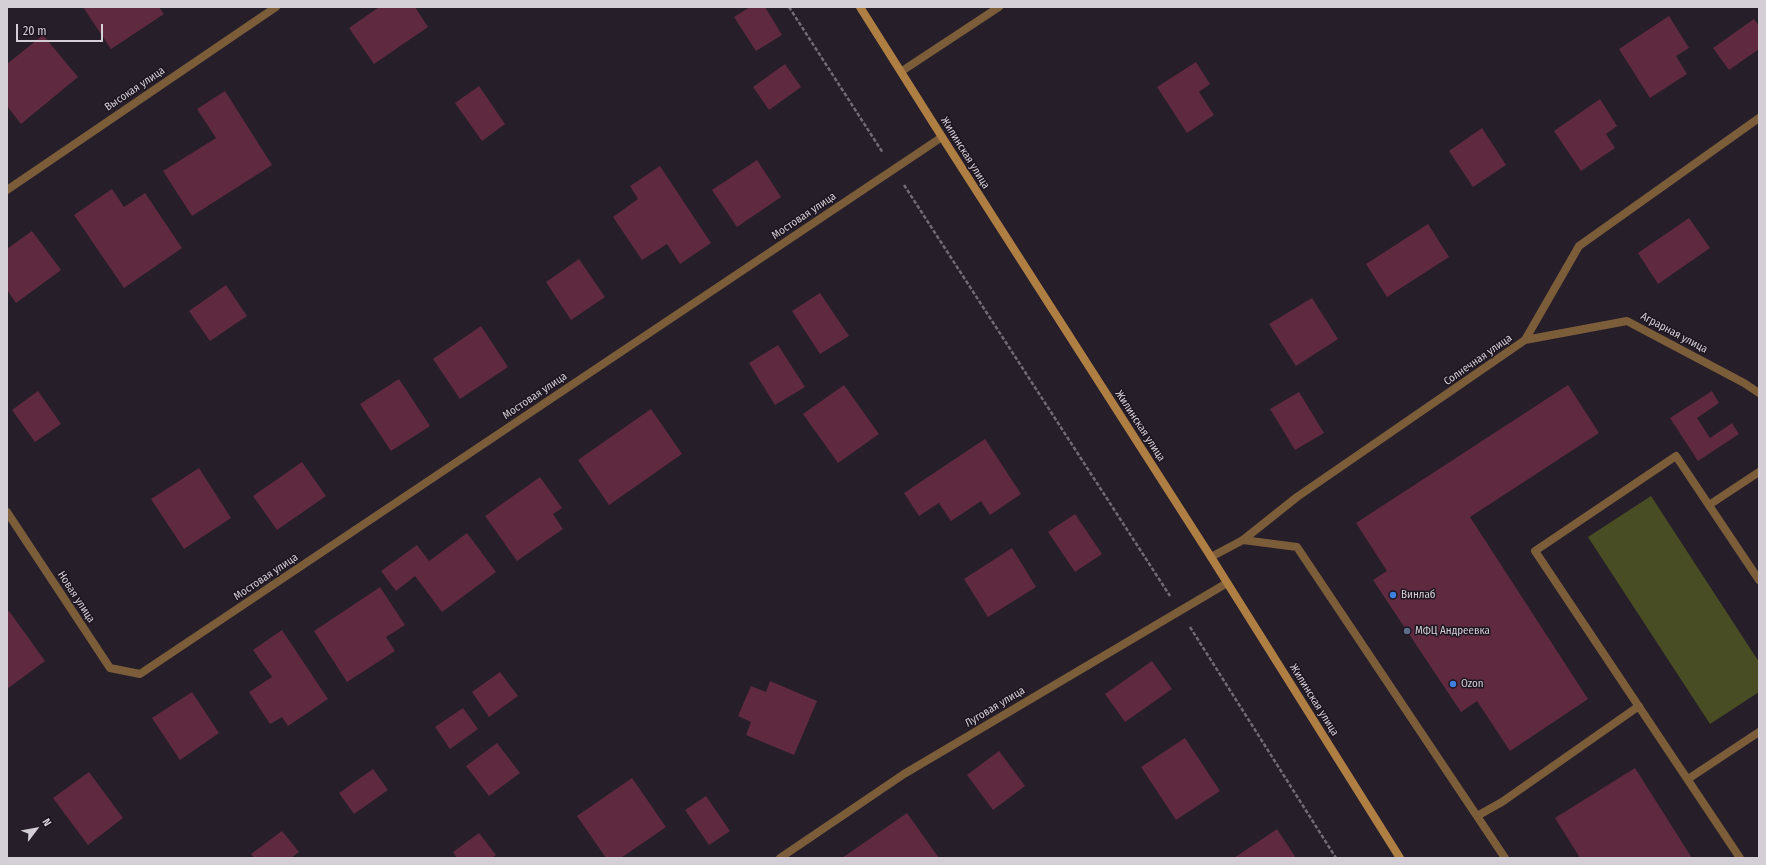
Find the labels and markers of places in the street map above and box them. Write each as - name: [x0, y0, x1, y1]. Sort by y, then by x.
- place label: Винлаб: [1401, 588, 1436, 602]
- marker: Винлаб: [1388, 590, 1398, 600]
- place label: МФЦ Андреевка: [1415, 624, 1490, 638]
- marker: МФЦ Андреевка: [1402, 626, 1412, 636]
- place label: Ozon: [1461, 677, 1484, 691]
- marker: Ozon: [1448, 679, 1458, 689]

